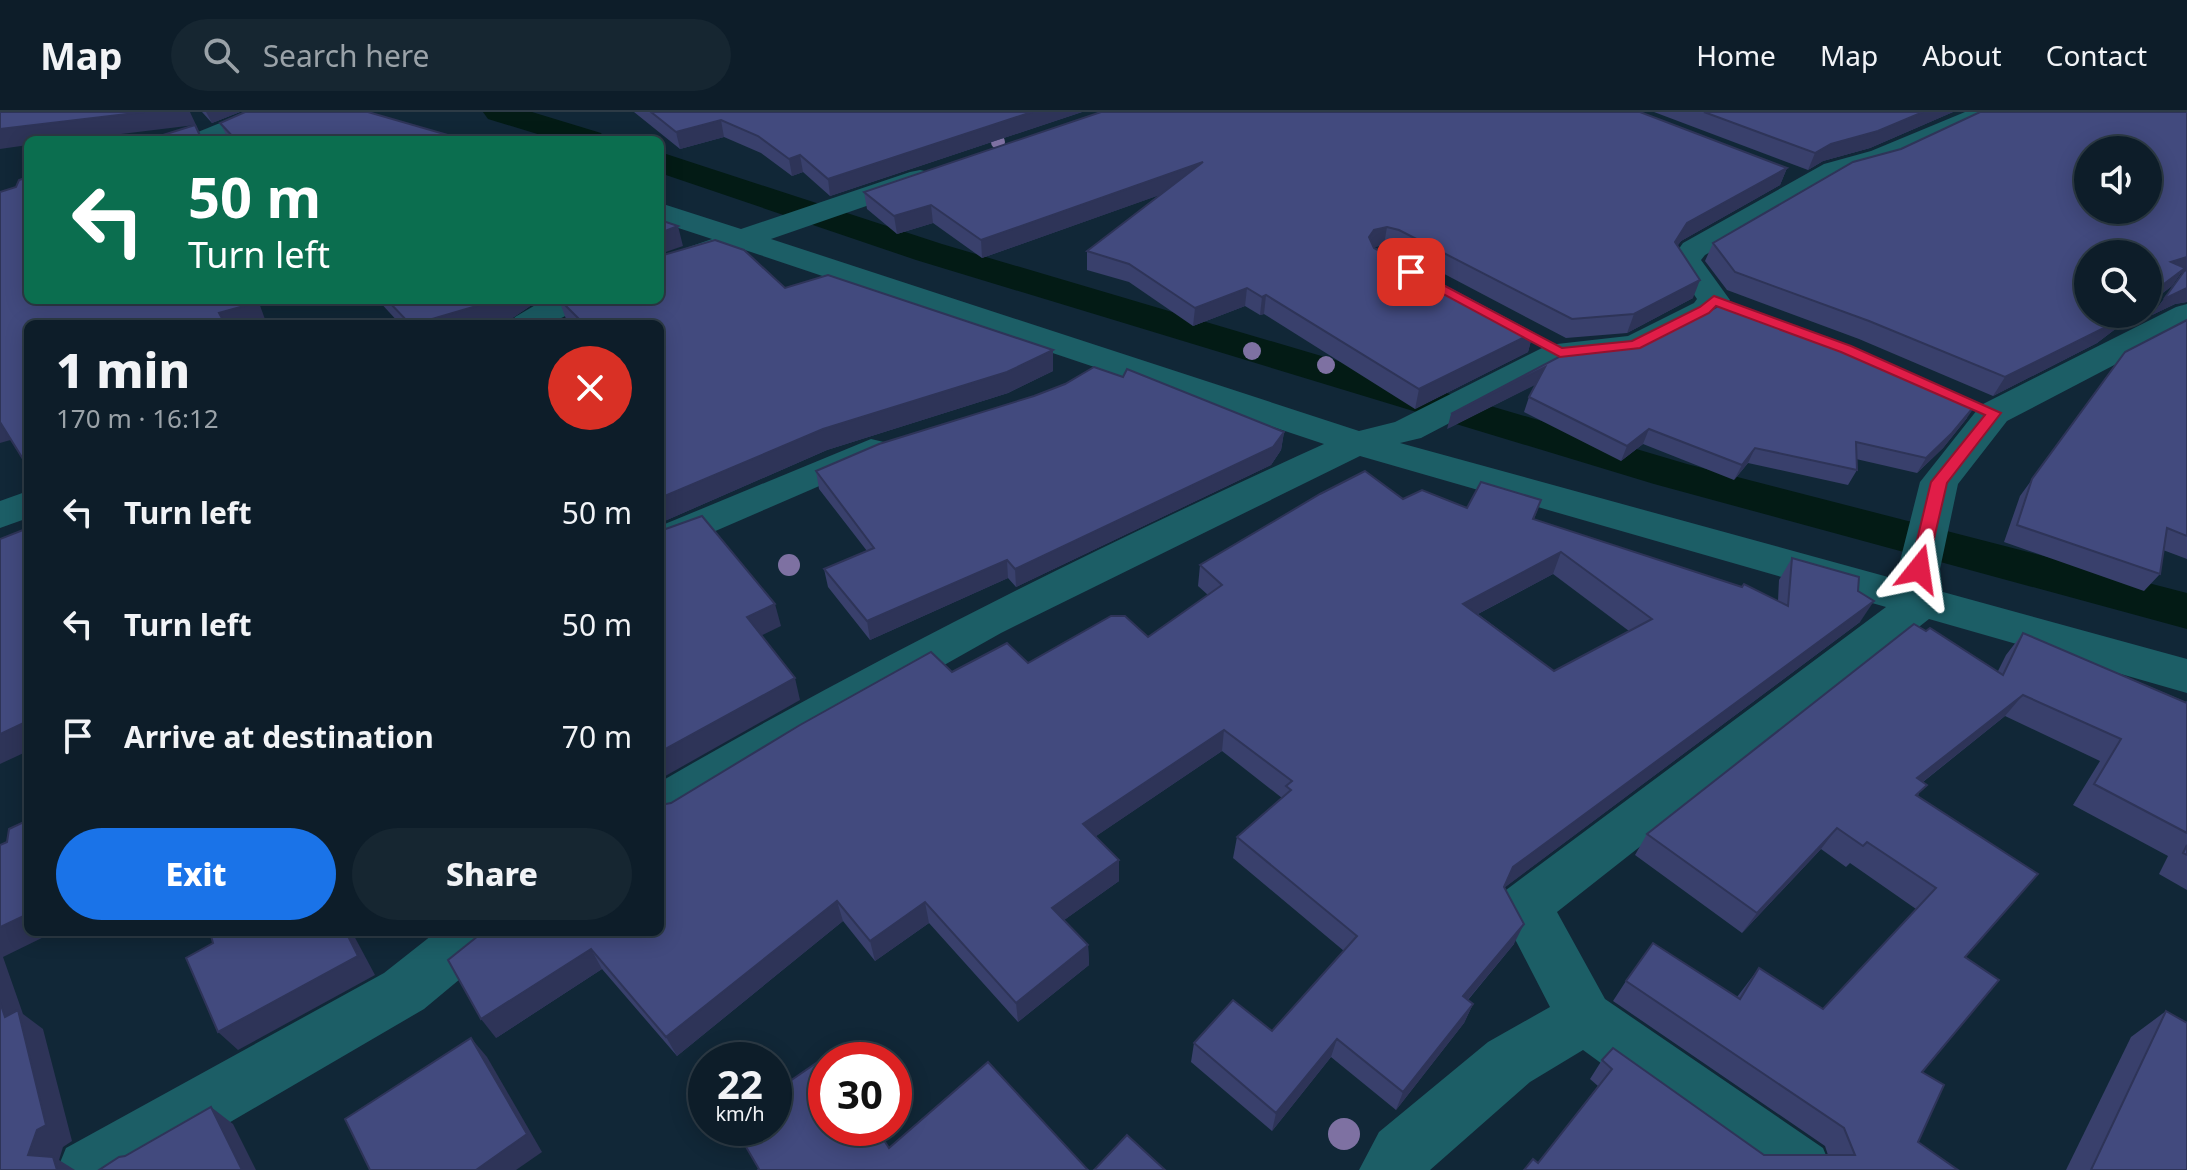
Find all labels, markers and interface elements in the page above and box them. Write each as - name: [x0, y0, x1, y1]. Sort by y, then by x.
- search box: [171, 19, 731, 91]
- text: Map: [40, 29, 123, 81]
- icon: search: [199, 33, 243, 77]
- text: Search here: [263, 35, 430, 76]
- text: Home: [1696, 36, 1776, 74]
- text: Map: [1820, 36, 1878, 74]
- text: About: [1922, 36, 2002, 74]
- text: Contact: [2046, 36, 2147, 74]
- map controls: [2074, 136, 2162, 328]
- button: sound: [2074, 136, 2162, 224]
- text: 50 m: [188, 158, 321, 234]
- icon: left: [56, 168, 160, 272]
- text: Turn left: [188, 230, 330, 279]
- pin: [1377, 238, 1445, 306]
- button: search: [2074, 240, 2162, 328]
- icon: arrive: [1389, 250, 1433, 294]
- text: 1 min: [56, 337, 190, 402]
- button: close: [548, 346, 632, 430]
- text: 170 m · 16:12: [56, 400, 219, 436]
- icon: left: [56, 490, 100, 534]
- text: Turn left: [124, 492, 252, 533]
- text: 50 m: [562, 492, 632, 533]
- position arrow: [1877, 527, 1961, 611]
- icon: left: [56, 602, 100, 646]
- text: Turn left: [124, 604, 252, 645]
- text: 50 m: [562, 604, 632, 645]
- icon: arrive: [56, 714, 100, 758]
- text: Arrive at destination: [124, 716, 434, 757]
- text: 70 m: [562, 716, 632, 757]
- button: Exit: [56, 828, 336, 920]
- button: Share: [352, 828, 632, 920]
- speed limit sign: 30: [808, 1042, 912, 1146]
- text: 22: [717, 1056, 763, 1111]
- text: km/h: [715, 1100, 765, 1127]

